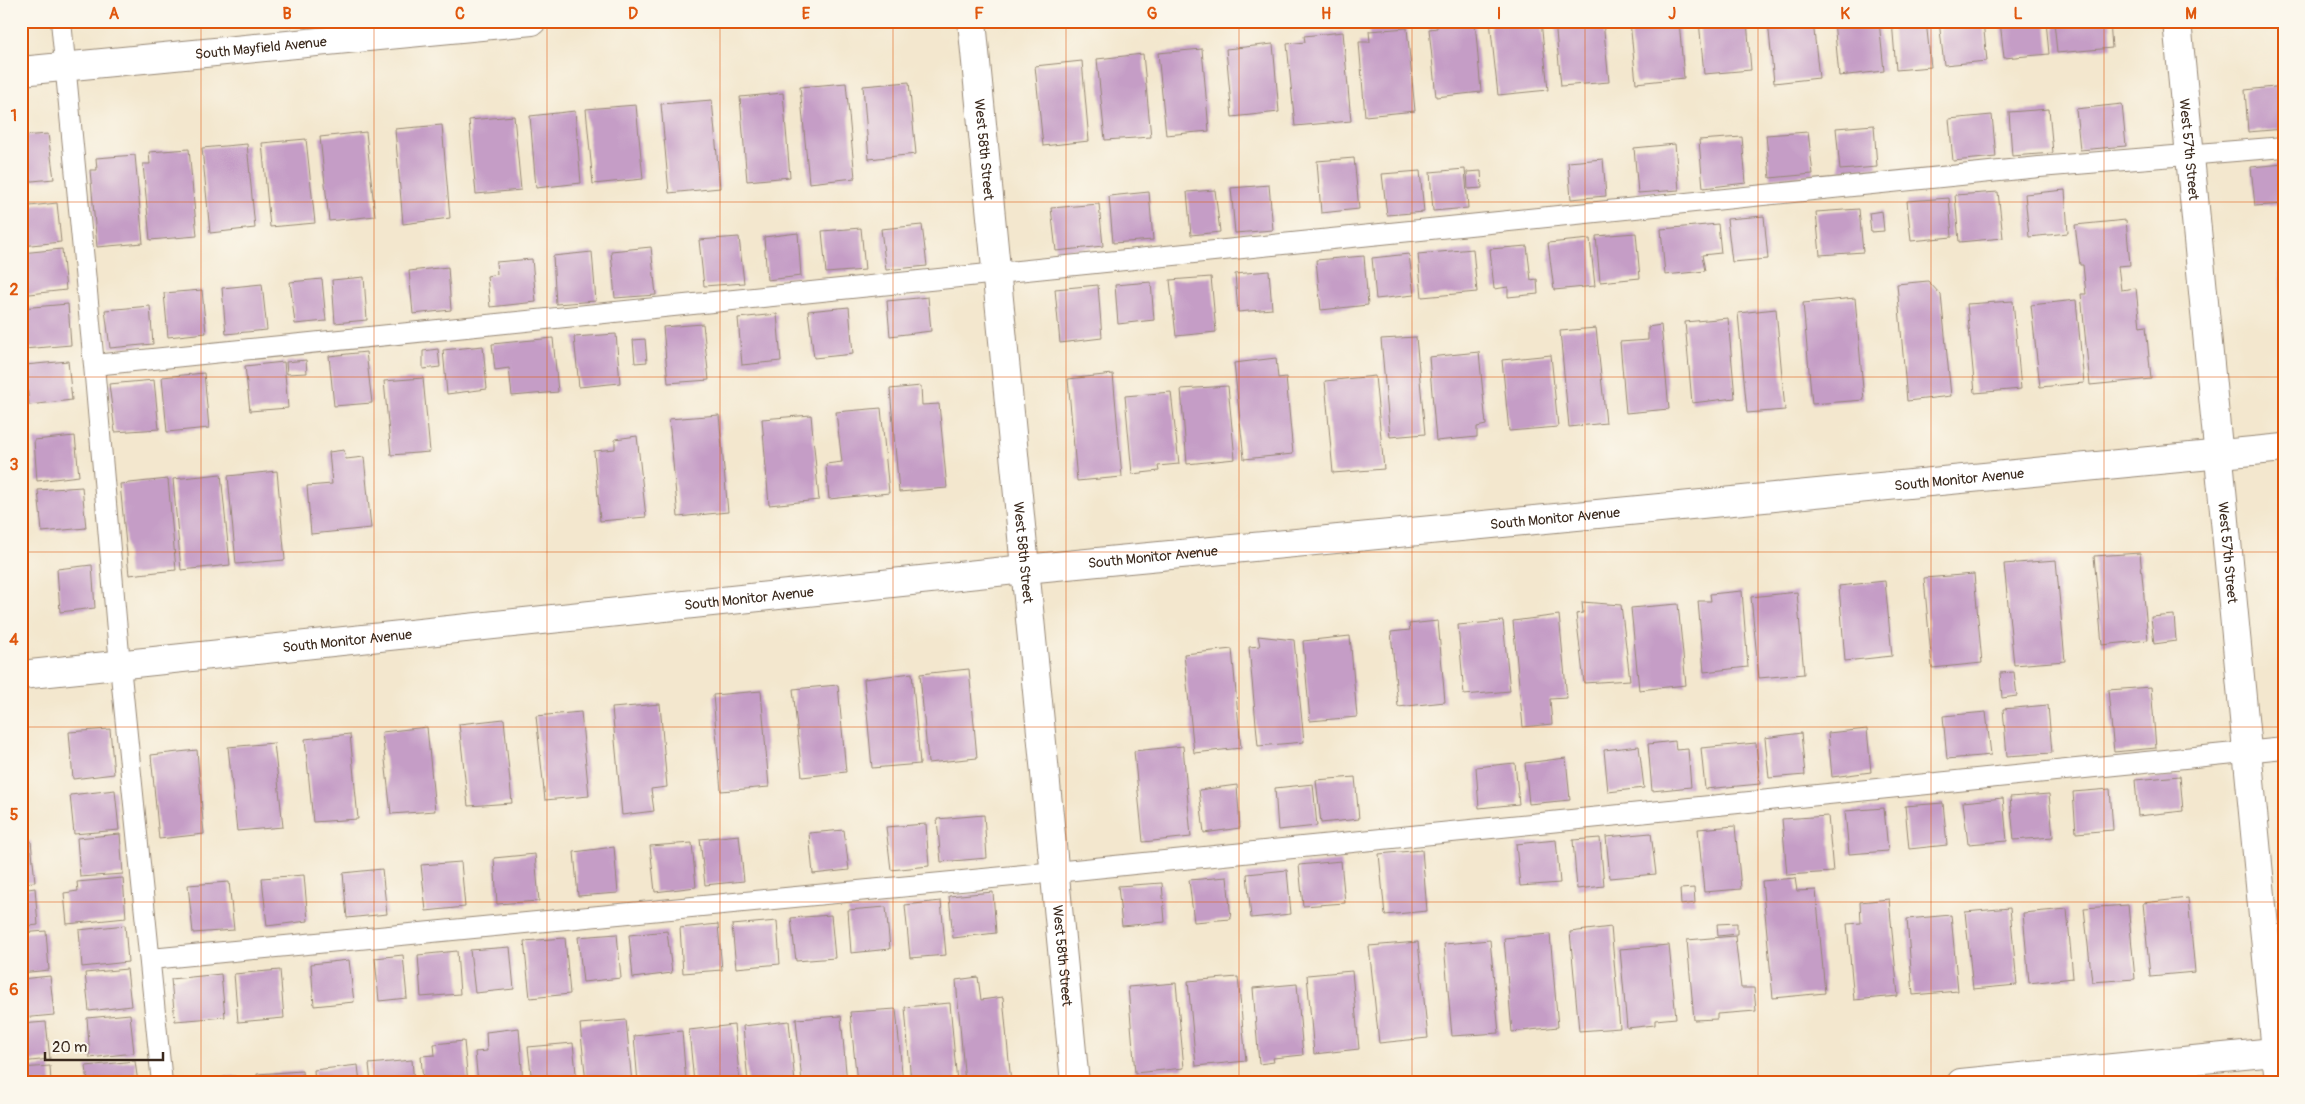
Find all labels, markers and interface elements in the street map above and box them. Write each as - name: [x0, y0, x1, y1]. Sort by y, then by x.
- text: A: [109, 4, 120, 24]
- text: B: [282, 4, 292, 24]
- text: C: [455, 4, 465, 24]
- text: D: [628, 4, 638, 24]
- text: E: [802, 4, 811, 24]
- text: F: [974, 4, 984, 24]
- text: G: [1147, 4, 1158, 24]
- text: H: [1321, 4, 1331, 24]
- text: I: [1497, 4, 1501, 24]
- text: J: [1668, 4, 1676, 24]
- text: K: [1840, 4, 1850, 24]
- text: L: [2013, 4, 2023, 24]
- text: M: [2185, 4, 2197, 24]
- street label: South Mayfield Avenue: [194, 33, 327, 62]
- street label: West 58th Street: [971, 98, 998, 201]
- street label: West 57th Street: [2176, 98, 2203, 201]
- text: 1: [11, 106, 17, 126]
- text: 2: [10, 280, 19, 300]
- text: 3: [10, 455, 19, 475]
- street label: South Monitor Avenue: [1893, 465, 2025, 494]
- street label: West 58th Street: [1010, 501, 1037, 604]
- street label: West 57th Street: [2215, 501, 2241, 605]
- street label: South Monitor Avenue: [1489, 503, 1621, 533]
- street label: South Monitor Avenue: [1087, 542, 1219, 571]
- street label: South Monitor Avenue: [683, 583, 815, 613]
- street label: South Monitor Avenue: [282, 625, 413, 656]
- text: 4: [9, 630, 19, 650]
- text: 5: [10, 805, 19, 825]
- street label: West 58th Street: [1049, 904, 1076, 1007]
- text: 6: [9, 980, 19, 1000]
- scale bar: [45, 1029, 162, 1061]
- text: 20 m: [52, 1038, 87, 1057]

